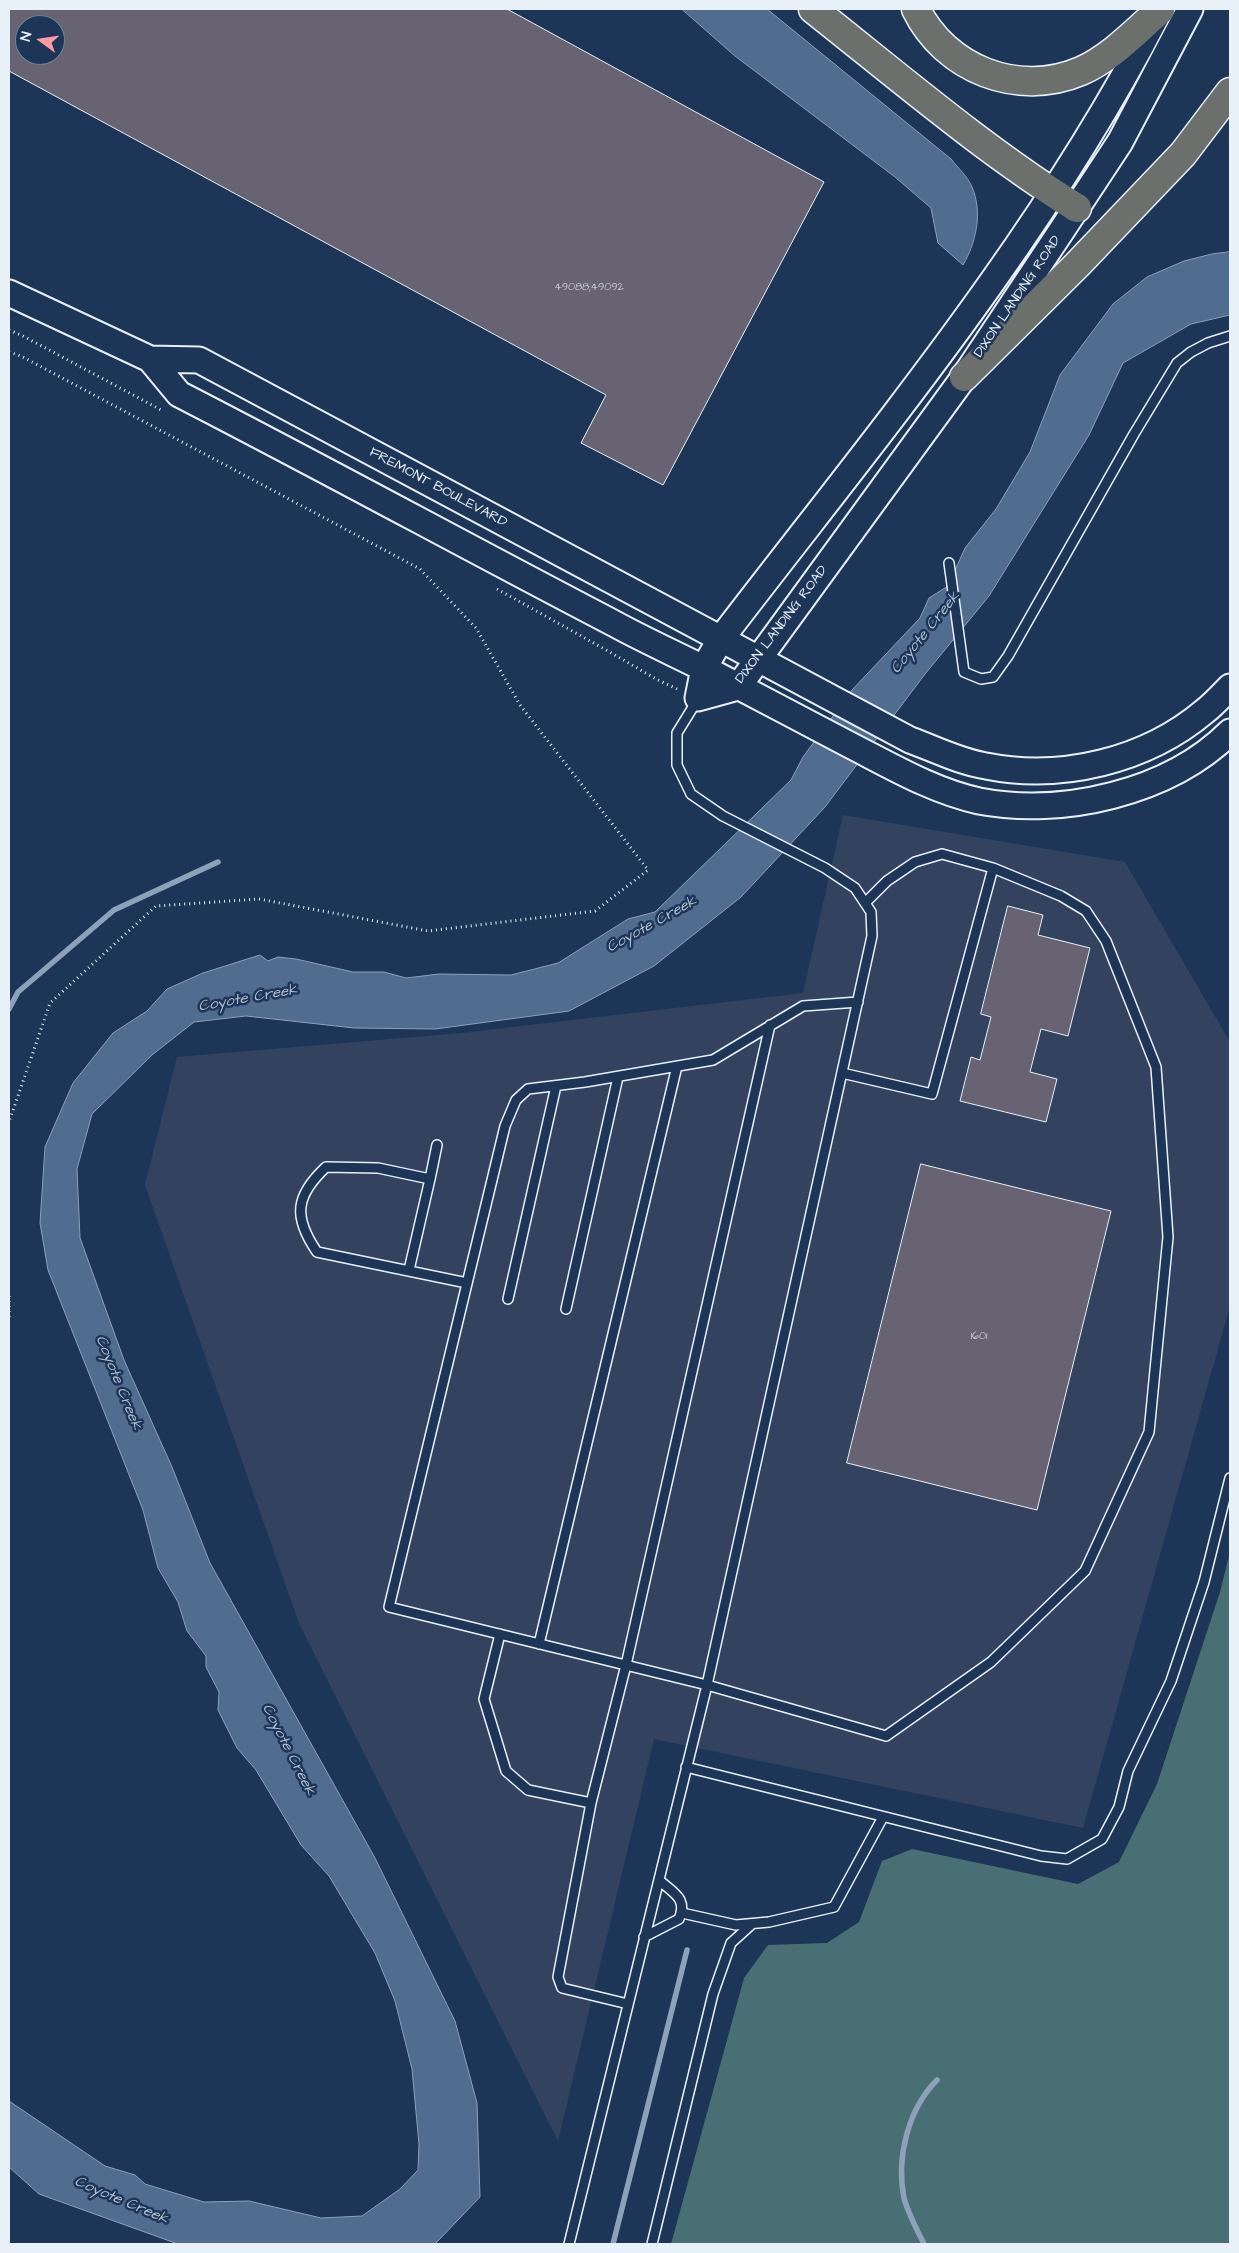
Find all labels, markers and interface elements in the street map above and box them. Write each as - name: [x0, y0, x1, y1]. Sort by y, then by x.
- north arrow: [15, 15, 65, 65]
- text: N: [16, 30, 37, 43]
- street label: DIXON LANDING ROAD: [971, 233, 1065, 361]
- house number: 49088;49092: [554, 281, 624, 295]
- street label: FREMONT BOULEVARD: [366, 444, 510, 532]
- street label: DIXON LANDING ROAD: [732, 563, 832, 687]
- water label: Coyote Creek: [887, 588, 965, 678]
- water label: Coyote Creek: [604, 893, 700, 957]
- water label: Coyote Creek: [197, 981, 299, 1017]
- house number: 1601: [971, 1330, 987, 1344]
- water label: Coyote Creek: [91, 1333, 145, 1433]
- water label: Coyote Creek: [257, 1701, 319, 1799]
- water label: Coyote Creek: [71, 2173, 171, 2229]

